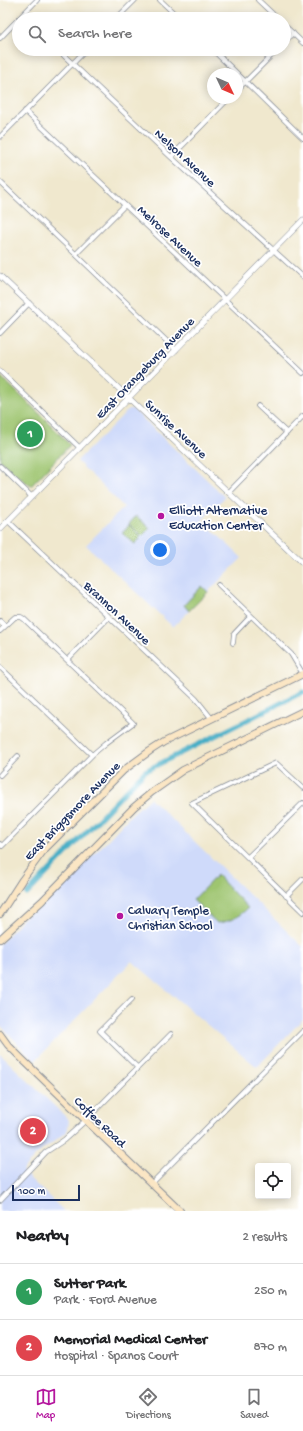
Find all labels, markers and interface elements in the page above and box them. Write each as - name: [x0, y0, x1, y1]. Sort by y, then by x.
- search box: [12, 12, 291, 56]
- icon: search: [26, 23, 48, 45]
- text: Search here: [58, 25, 132, 43]
- north arrow: [207, 68, 243, 104]
- street label: Nelson Avenue: [151, 127, 218, 191]
- street label: Melrose Avenue: [134, 203, 205, 271]
- street label: East Orangeburg Avenue: [93, 315, 198, 423]
- street label: Sunrise Avenue: [141, 397, 210, 463]
- pin: 1: [17, 419, 43, 449]
- place label: Elliott Alternative Education Center: [169, 504, 267, 534]
- marker: Elliott Alternative Education Center: [156, 511, 166, 521]
- your location: [150, 540, 170, 560]
- street label: Brannon Avenue: [79, 578, 153, 649]
- street label: East Briggsmore Avenue: [22, 759, 124, 864]
- place label: Calvary Temple Christian School: [128, 904, 213, 934]
- marker: Calvary Temple Christian School: [115, 911, 125, 921]
- street label: Coffee Road: [70, 1094, 129, 1152]
- pin: 2: [20, 1116, 46, 1146]
- map controls: [255, 1163, 291, 1199]
- button: locate: [255, 1163, 291, 1199]
- scale bar: [12, 1183, 80, 1202]
- text: 100 m: [18, 1186, 45, 1198]
- text: Nearby: [16, 1227, 69, 1247]
- text: 2 results: [242, 1230, 287, 1245]
- text: Sutter Park: [54, 1275, 125, 1293]
- text: 1: [26, 1284, 32, 1299]
- text: 250 m: [254, 1284, 287, 1299]
- text: Park · Ford Avenue: [54, 1293, 157, 1308]
- text: Memorial Medical Center: [54, 1331, 207, 1349]
- text: 2: [26, 1340, 32, 1355]
- text: 870 m: [253, 1340, 287, 1355]
- text: Hospital · Spanos Court: [54, 1349, 178, 1364]
- tab: Map: [35, 1386, 57, 1422]
- tab: Directions: [126, 1386, 171, 1422]
- tab: Saved: [240, 1386, 268, 1422]

